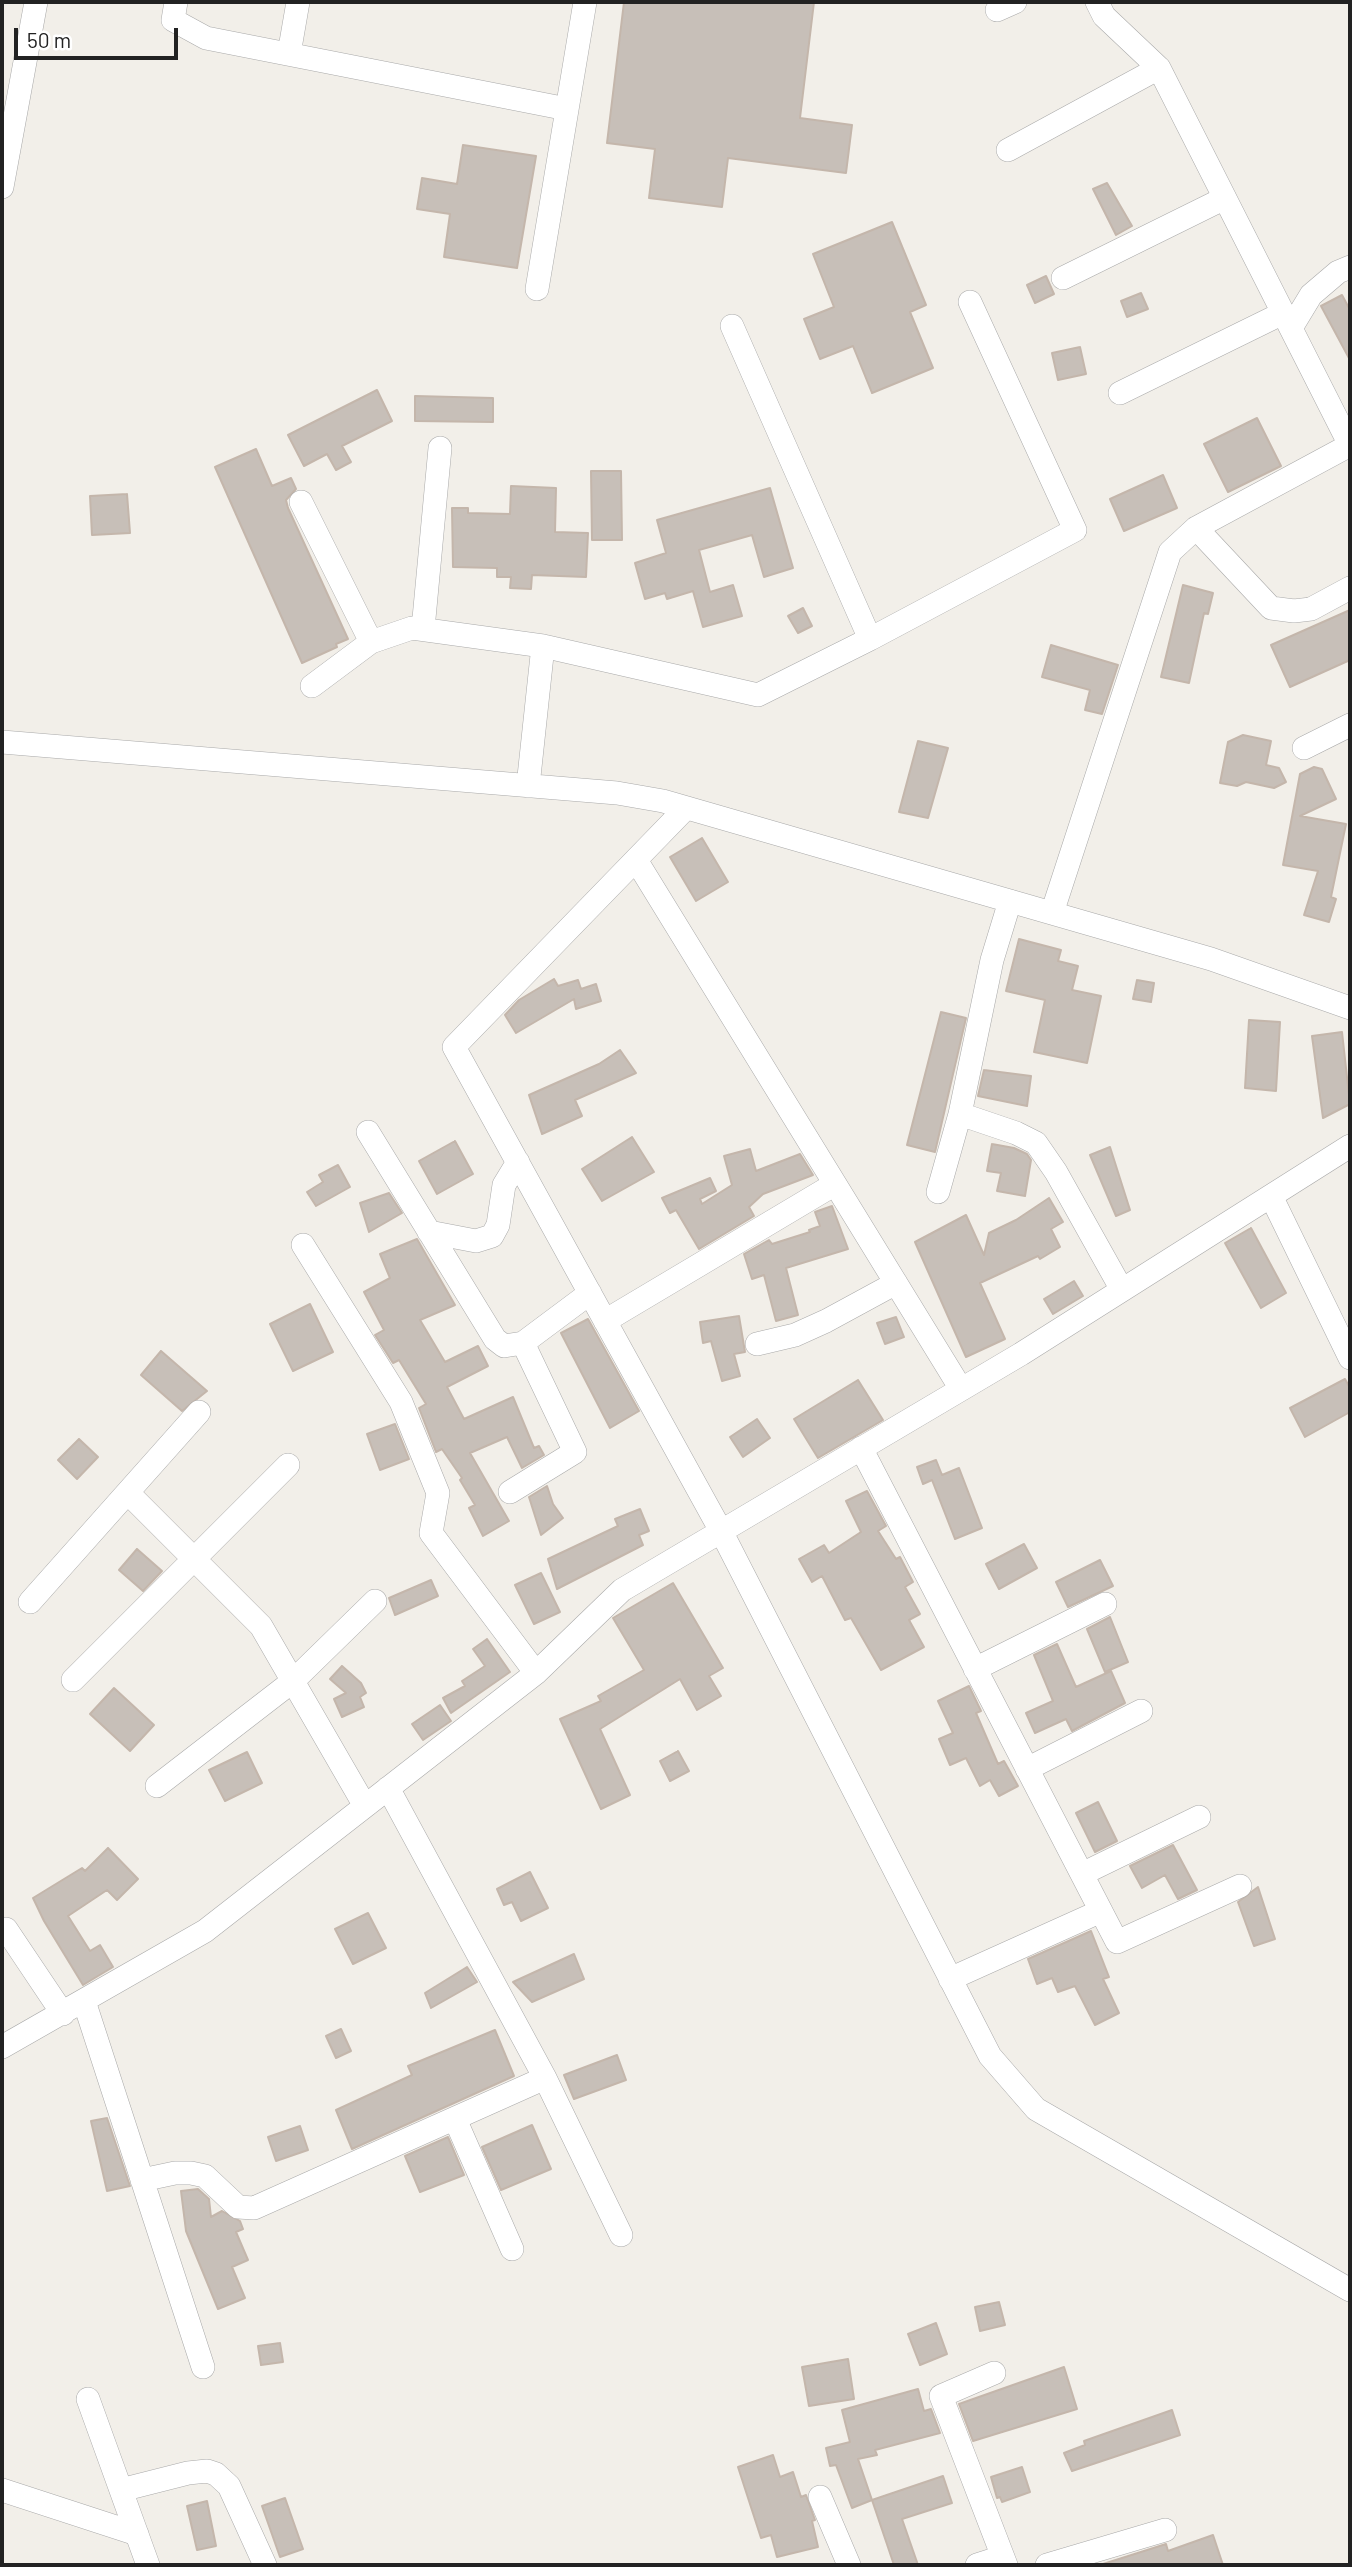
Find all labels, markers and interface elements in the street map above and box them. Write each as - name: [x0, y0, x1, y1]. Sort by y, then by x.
- scale bar: [18, 14, 182, 58]
- text: 50 m: [27, 27, 71, 52]

